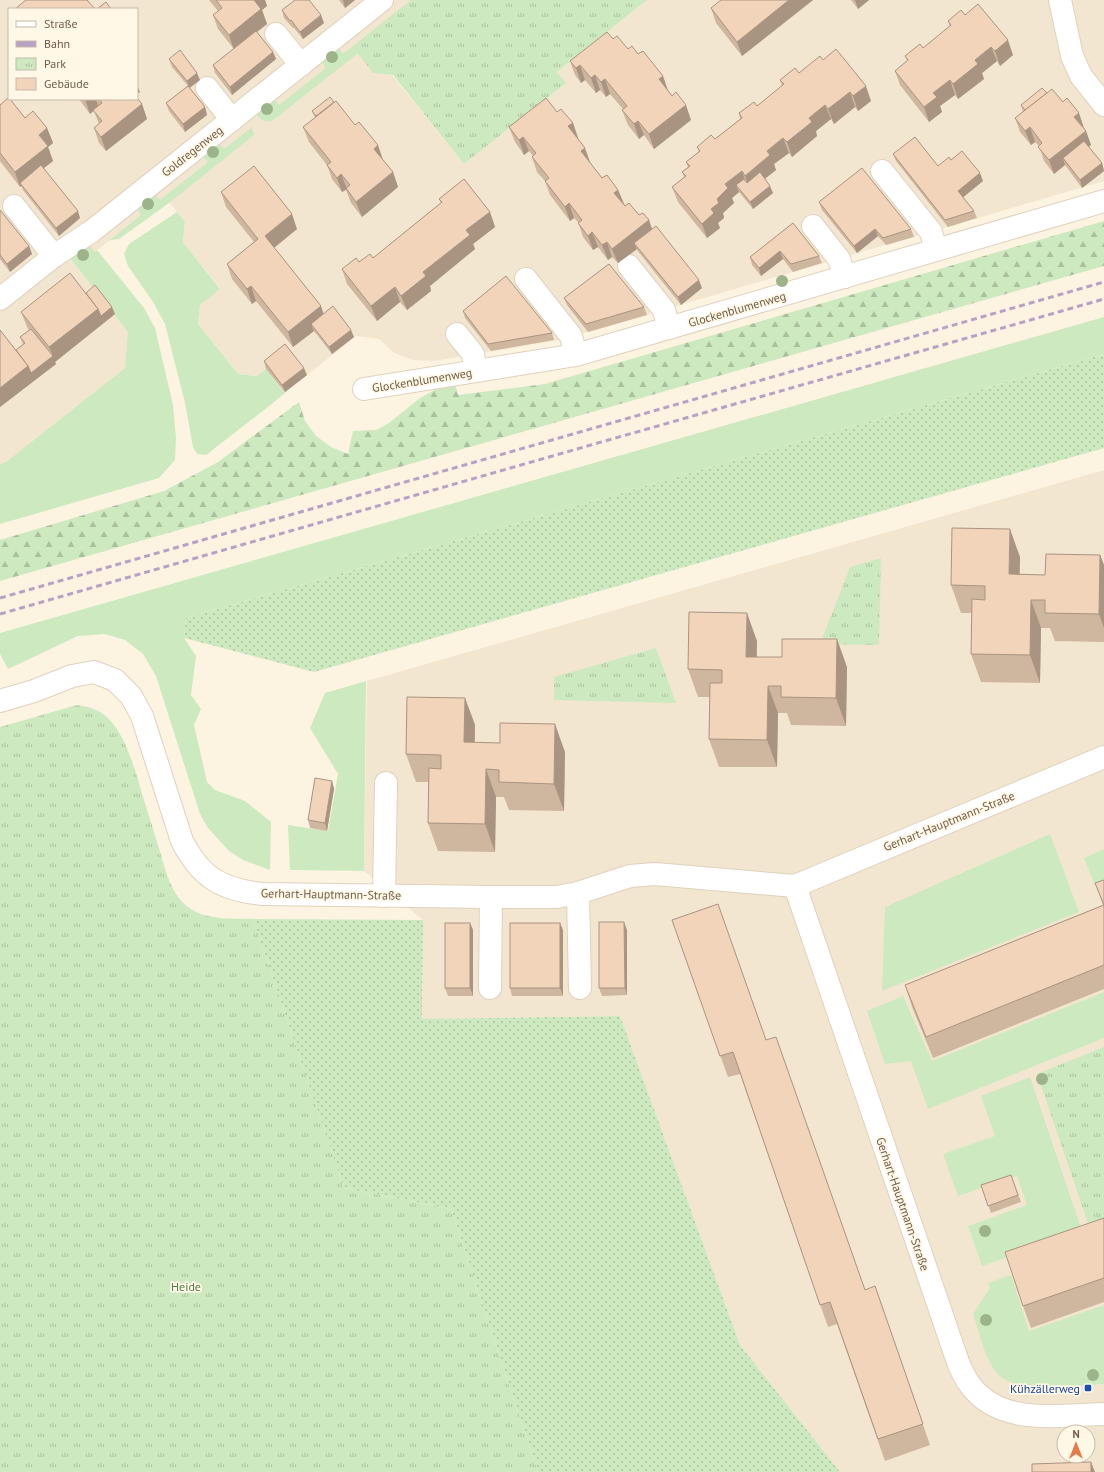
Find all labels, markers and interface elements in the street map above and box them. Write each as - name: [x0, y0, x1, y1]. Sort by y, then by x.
- legend: [8, 8, 138, 100]
- text: Straße: [44, 16, 78, 31]
- text: Bahn: [44, 36, 70, 51]
- text: Park: [44, 56, 66, 71]
- text: Gebäude: [44, 76, 89, 91]
- street label: Goldregenweg: [158, 122, 226, 180]
- street label: Glockenblumenweg: [686, 288, 788, 330]
- street label: Glockenblumenweg: [371, 365, 473, 395]
- street label: Gerhart-Hauptmann-Straße: [881, 788, 1017, 854]
- street label: Gerhart-Hauptmann-Straße: [261, 885, 401, 903]
- street label: Gerhart-Hauptmann-Straße: [873, 1135, 933, 1273]
- park label: Heide: [171, 1279, 201, 1294]
- place label: Kühzällerweg: [1010, 1381, 1080, 1396]
- marker: Kühzällerweg: [1083, 1383, 1093, 1393]
- north arrow: [1056, 1424, 1096, 1464]
- text: N: [1072, 1427, 1080, 1441]

